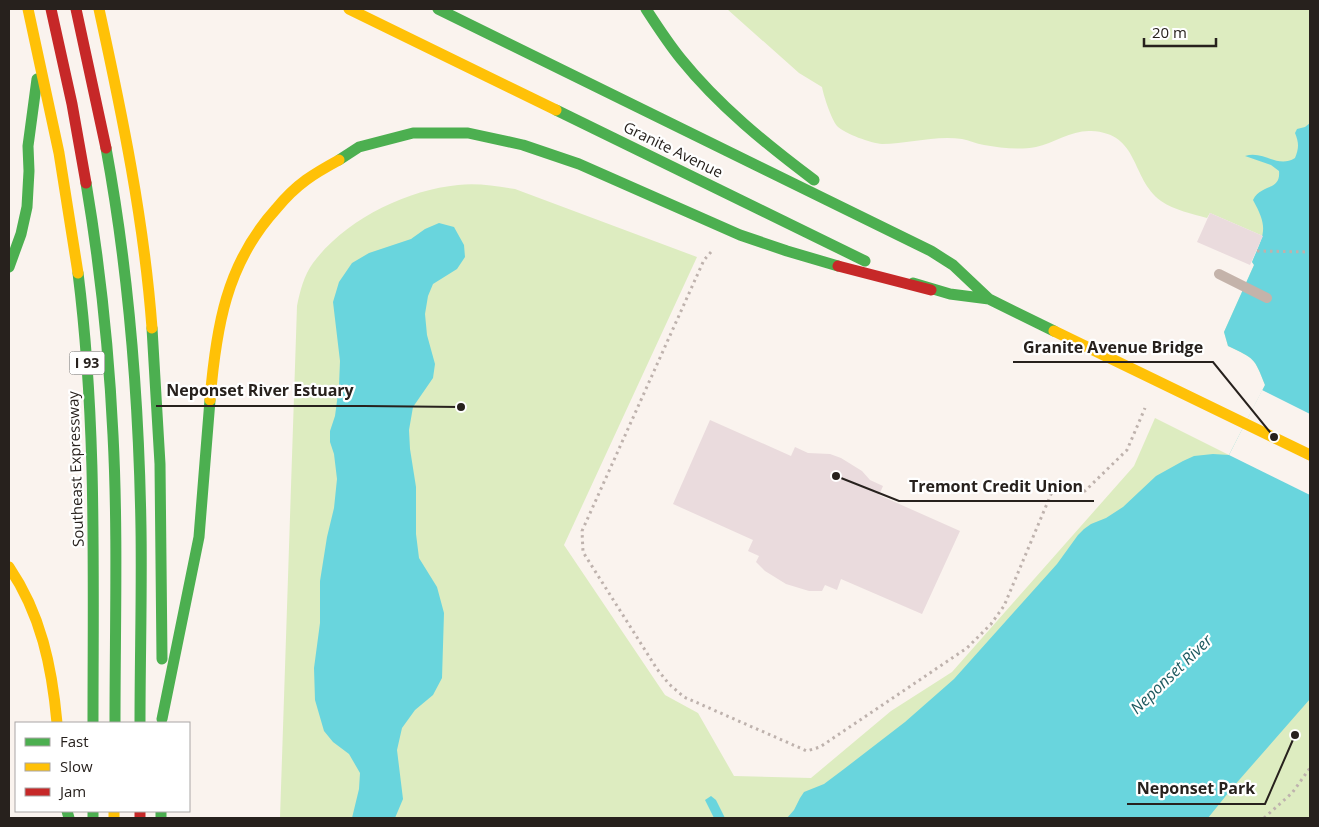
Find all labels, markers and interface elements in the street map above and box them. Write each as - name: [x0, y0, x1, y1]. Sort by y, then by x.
- scale bar: [1144, 15, 1216, 47]
- text: 20 m: [1152, 22, 1187, 42]
- street label: Granite Avenue: [620, 116, 726, 182]
- callout: Granite Avenue Bridge: [1013, 331, 1213, 362]
- text: Granite Avenue Bridge: [1023, 336, 1203, 358]
- road number: I 93: [70, 352, 104, 374]
- callout: Neponset River Estuary: [156, 375, 364, 406]
- text: Neponset River Estuary: [166, 379, 355, 401]
- street label: Southeast Expressway: [62, 390, 88, 547]
- callout: Tremont Credit Union: [899, 470, 1094, 501]
- text: Tremont Credit Union: [909, 475, 1083, 497]
- water label: Neponset River: [1125, 629, 1217, 719]
- legend: [15, 722, 190, 812]
- text: Fast: [60, 731, 89, 751]
- text: Slow: [60, 756, 93, 776]
- callout: Neponset Park: [1127, 773, 1265, 804]
- text: Neponset Park: [1137, 777, 1255, 799]
- text: Jam: [58, 781, 86, 801]

